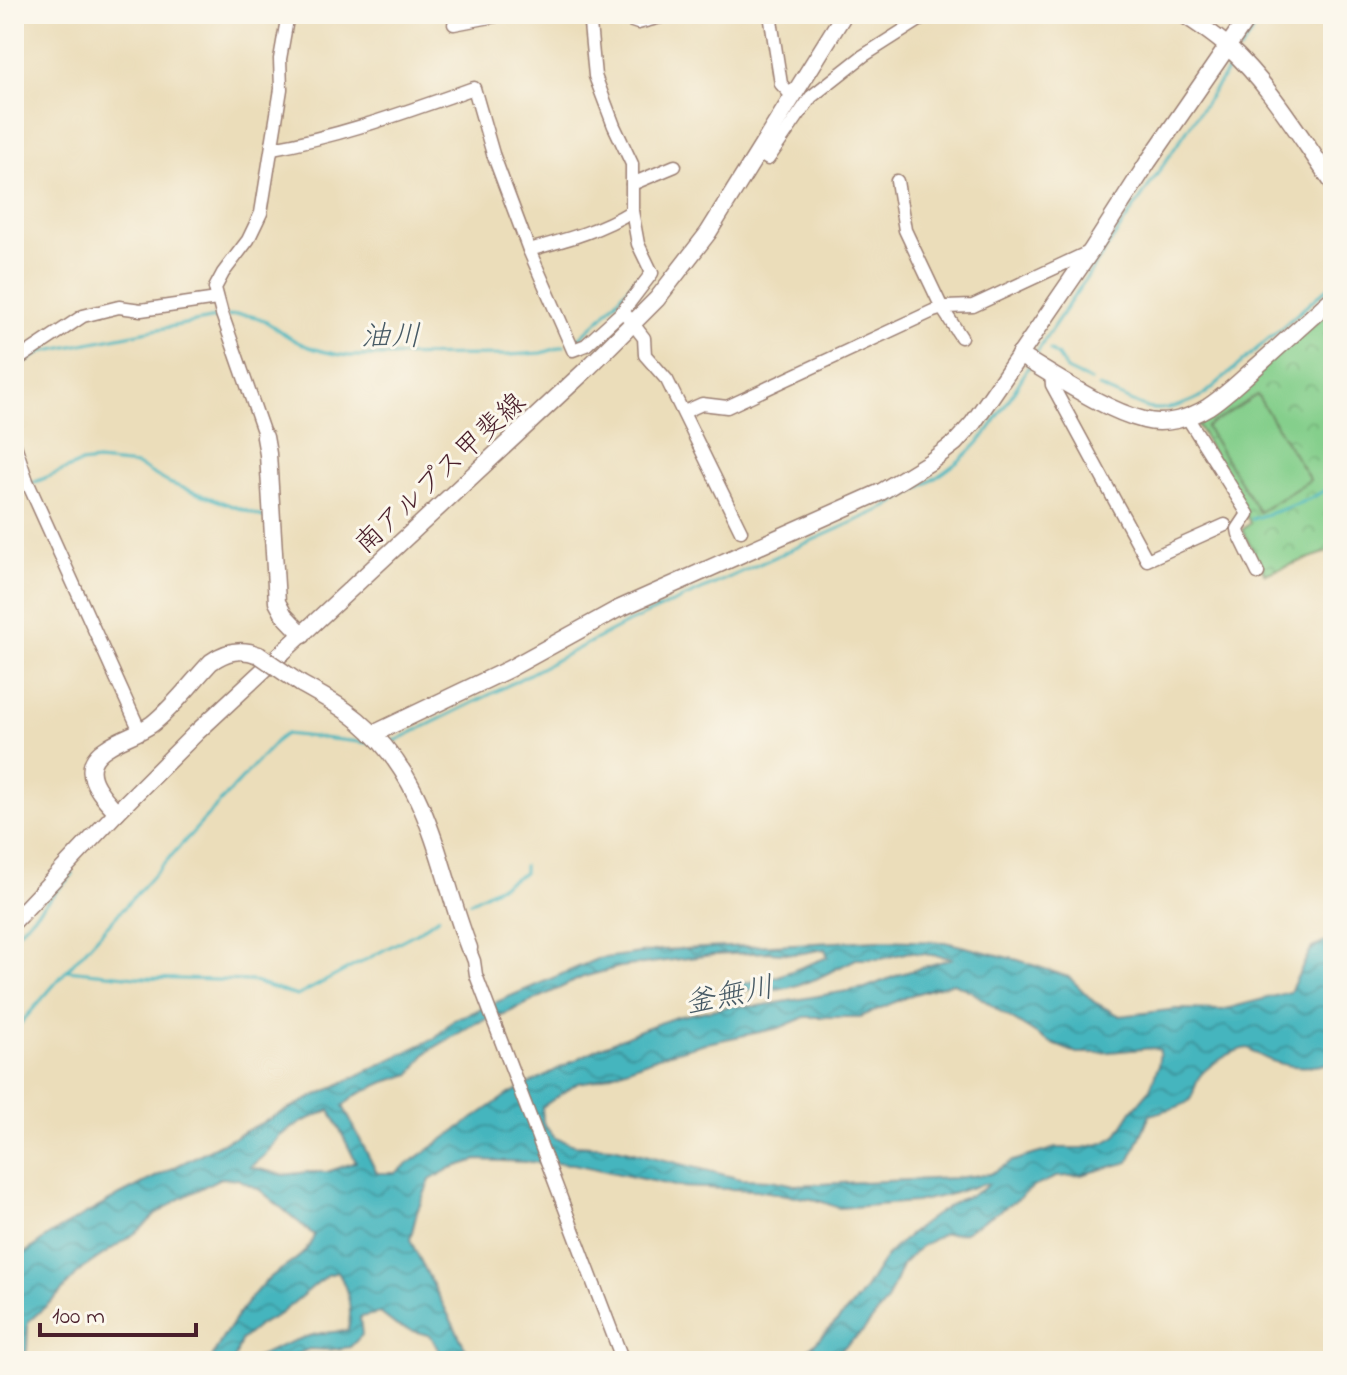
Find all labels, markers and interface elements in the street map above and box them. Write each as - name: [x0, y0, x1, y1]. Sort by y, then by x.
- water label: 油川: [361, 316, 421, 360]
- street label: 南アルプス甲斐線: [347, 384, 536, 565]
- water label: 釜無川: [681, 967, 778, 1027]
- scale bar: [40, 1287, 196, 1337]
- text: 100 m: [52, 1300, 105, 1335]

